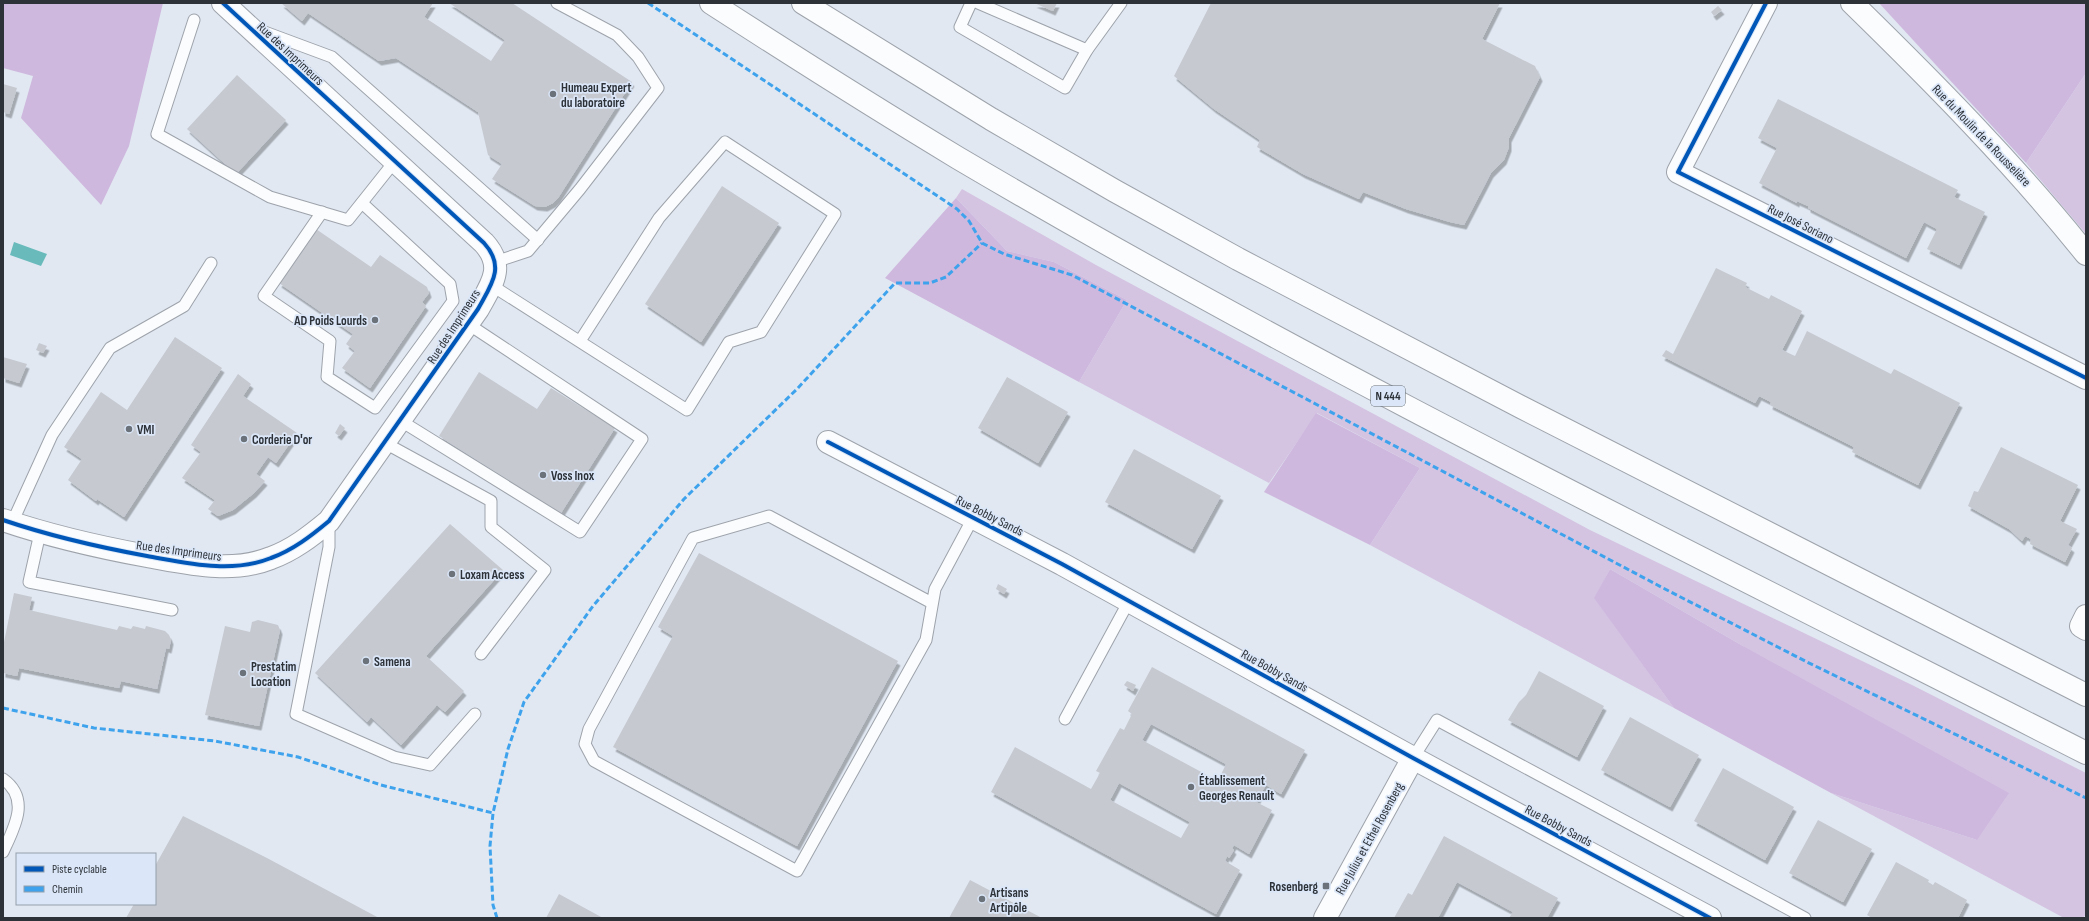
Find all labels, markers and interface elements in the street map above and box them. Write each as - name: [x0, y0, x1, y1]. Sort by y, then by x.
- street label: Rue des Imprimeurs: [253, 19, 327, 89]
- place label: Humeau Expert du laboratoire: [561, 80, 632, 111]
- street label: Rue du Moulin de la Rousselière: [1929, 81, 2034, 190]
- marker: Humeau Expert du laboratoire: [548, 89, 558, 99]
- street label: Rue José Soriano: [1765, 200, 1836, 247]
- street label: Rue des Imprimeurs: [424, 286, 484, 367]
- place label: AD Poids Lourds: [293, 313, 367, 329]
- marker: AD Poids Lourds: [370, 315, 380, 325]
- road number: N 444: [1371, 386, 1405, 406]
- place label: VMI: [137, 422, 155, 438]
- marker: VMI: [124, 424, 134, 434]
- place label: Corderie D'or: [252, 432, 312, 448]
- marker: Corderie D'or: [239, 434, 249, 444]
- place label: Voss Inox: [551, 468, 595, 484]
- marker: Voss Inox: [538, 470, 548, 480]
- street label: Rue Bobby Sands: [953, 492, 1026, 540]
- street label: Rue des Imprimeurs: [135, 537, 223, 565]
- place label: Loxam Access: [460, 567, 524, 583]
- marker: Loxam Access: [447, 569, 457, 579]
- street label: Rue Bobby Sands: [1238, 646, 1311, 696]
- place label: Samena: [374, 654, 410, 670]
- marker: Samena: [361, 656, 371, 666]
- place label: Prestatim Location: [251, 659, 297, 690]
- marker: Prestatim Location: [238, 668, 248, 678]
- place label: Établissement Georges Renault: [1199, 773, 1275, 804]
- street label: Rue Julius et Ethel Rosenberg: [1332, 780, 1407, 897]
- marker: Établissement Georges Renault: [1186, 782, 1196, 792]
- street label: Rue Bobby Sands: [1522, 801, 1595, 850]
- legend: [16, 853, 156, 905]
- text: Piste cyclable: [52, 862, 107, 877]
- place label: Rosenberg: [1269, 879, 1319, 895]
- marker: Rosenberg: [1321, 881, 1331, 891]
- text: Chemin: [52, 882, 83, 897]
- place label: Artisans Artipôle: [989, 885, 1029, 916]
- marker: Artisans Artipôle: [977, 894, 987, 904]

